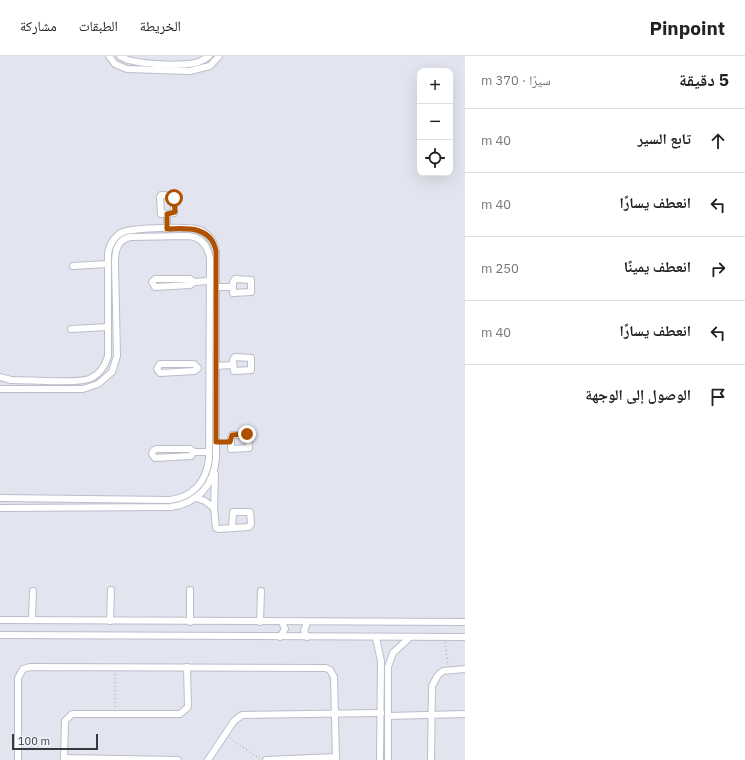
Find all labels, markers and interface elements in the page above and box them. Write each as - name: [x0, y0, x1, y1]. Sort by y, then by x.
- text: Pinpoint: [649, 16, 725, 40]
- text: مشاركة: [20, 17, 57, 35]
- text: الطبقات: [79, 17, 118, 35]
- text: الخريطة: [140, 17, 181, 35]
- map controls: [417, 68, 453, 176]
- button: +: [417, 68, 453, 104]
- text: 5 دقيقة: [679, 69, 729, 91]
- text: سيرًا · 370 m: [481, 72, 551, 89]
- button: −: [417, 104, 453, 140]
- text: تابع السير: [637, 129, 691, 148]
- icon: ahead: [707, 130, 729, 152]
- text: 40 m: [481, 132, 511, 149]
- button: locate: [417, 140, 453, 176]
- route start: [165, 189, 183, 207]
- text: انعطف يسارًا: [619, 193, 691, 212]
- icon: left: [707, 194, 729, 216]
- text: 40 m: [481, 196, 511, 213]
- text: انعطف يمينًا: [624, 257, 691, 276]
- icon: right: [707, 258, 729, 280]
- text: 250 m: [481, 260, 519, 277]
- text: انعطف يسارًا: [619, 321, 691, 340]
- icon: left: [707, 322, 729, 344]
- text: 40 m: [481, 324, 511, 341]
- text: الوصول إلى الوجهة: [585, 385, 691, 404]
- icon: arrive: [707, 386, 729, 408]
- route end: [238, 425, 256, 443]
- scale bar: [12, 732, 98, 751]
- text: 100 m: [18, 734, 50, 748]

